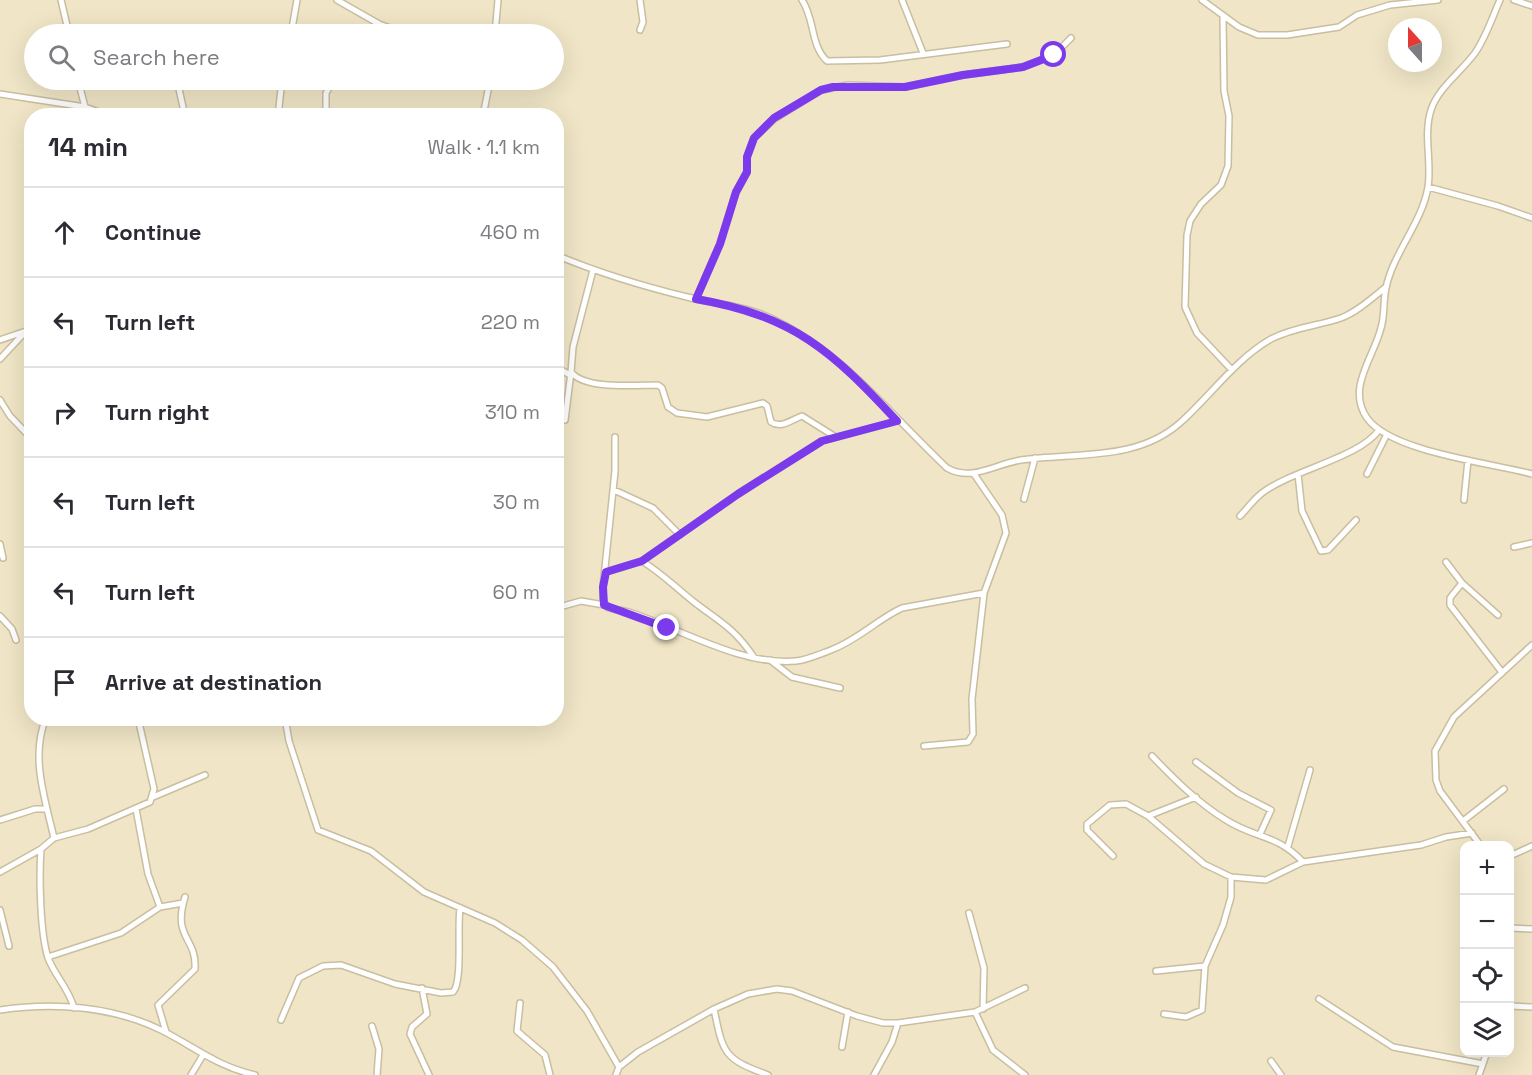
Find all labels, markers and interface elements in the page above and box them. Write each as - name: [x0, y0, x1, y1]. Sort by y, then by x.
- north arrow: [1388, 18, 1442, 72]
- search box: [24, 24, 564, 90]
- icon: search: [45, 41, 78, 74]
- route start: [1040, 41, 1066, 67]
- text: Search here: [93, 43, 220, 71]
- text: 14 min: [48, 130, 128, 164]
- text: Walk · 1.1 km: [427, 134, 540, 160]
- icon: ahead: [48, 216, 81, 249]
- text: Continue: [105, 218, 201, 246]
- text: 460 m: [480, 219, 540, 245]
- icon: left: [48, 306, 81, 339]
- text: Turn left: [105, 308, 195, 336]
- text: 220 m: [481, 309, 540, 335]
- icon: right: [48, 396, 81, 429]
- text: Turn right: [105, 398, 210, 426]
- text: 310 m: [485, 399, 540, 425]
- icon: left: [48, 486, 81, 519]
- text: Turn left: [105, 488, 195, 516]
- text: 30 m: [493, 489, 540, 515]
- icon: left: [48, 576, 81, 609]
- text: Turn left: [105, 578, 195, 606]
- text: 60 m: [493, 579, 540, 605]
- route end: [653, 614, 679, 640]
- icon: arrive: [48, 666, 81, 699]
- text: Arrive at destination: [105, 668, 322, 696]
- map controls: [1460, 841, 1514, 1057]
- button: +: [1460, 841, 1514, 895]
- button: −: [1460, 895, 1514, 949]
- button: locate: [1460, 949, 1514, 1003]
- button: layers: [1460, 1003, 1514, 1057]

